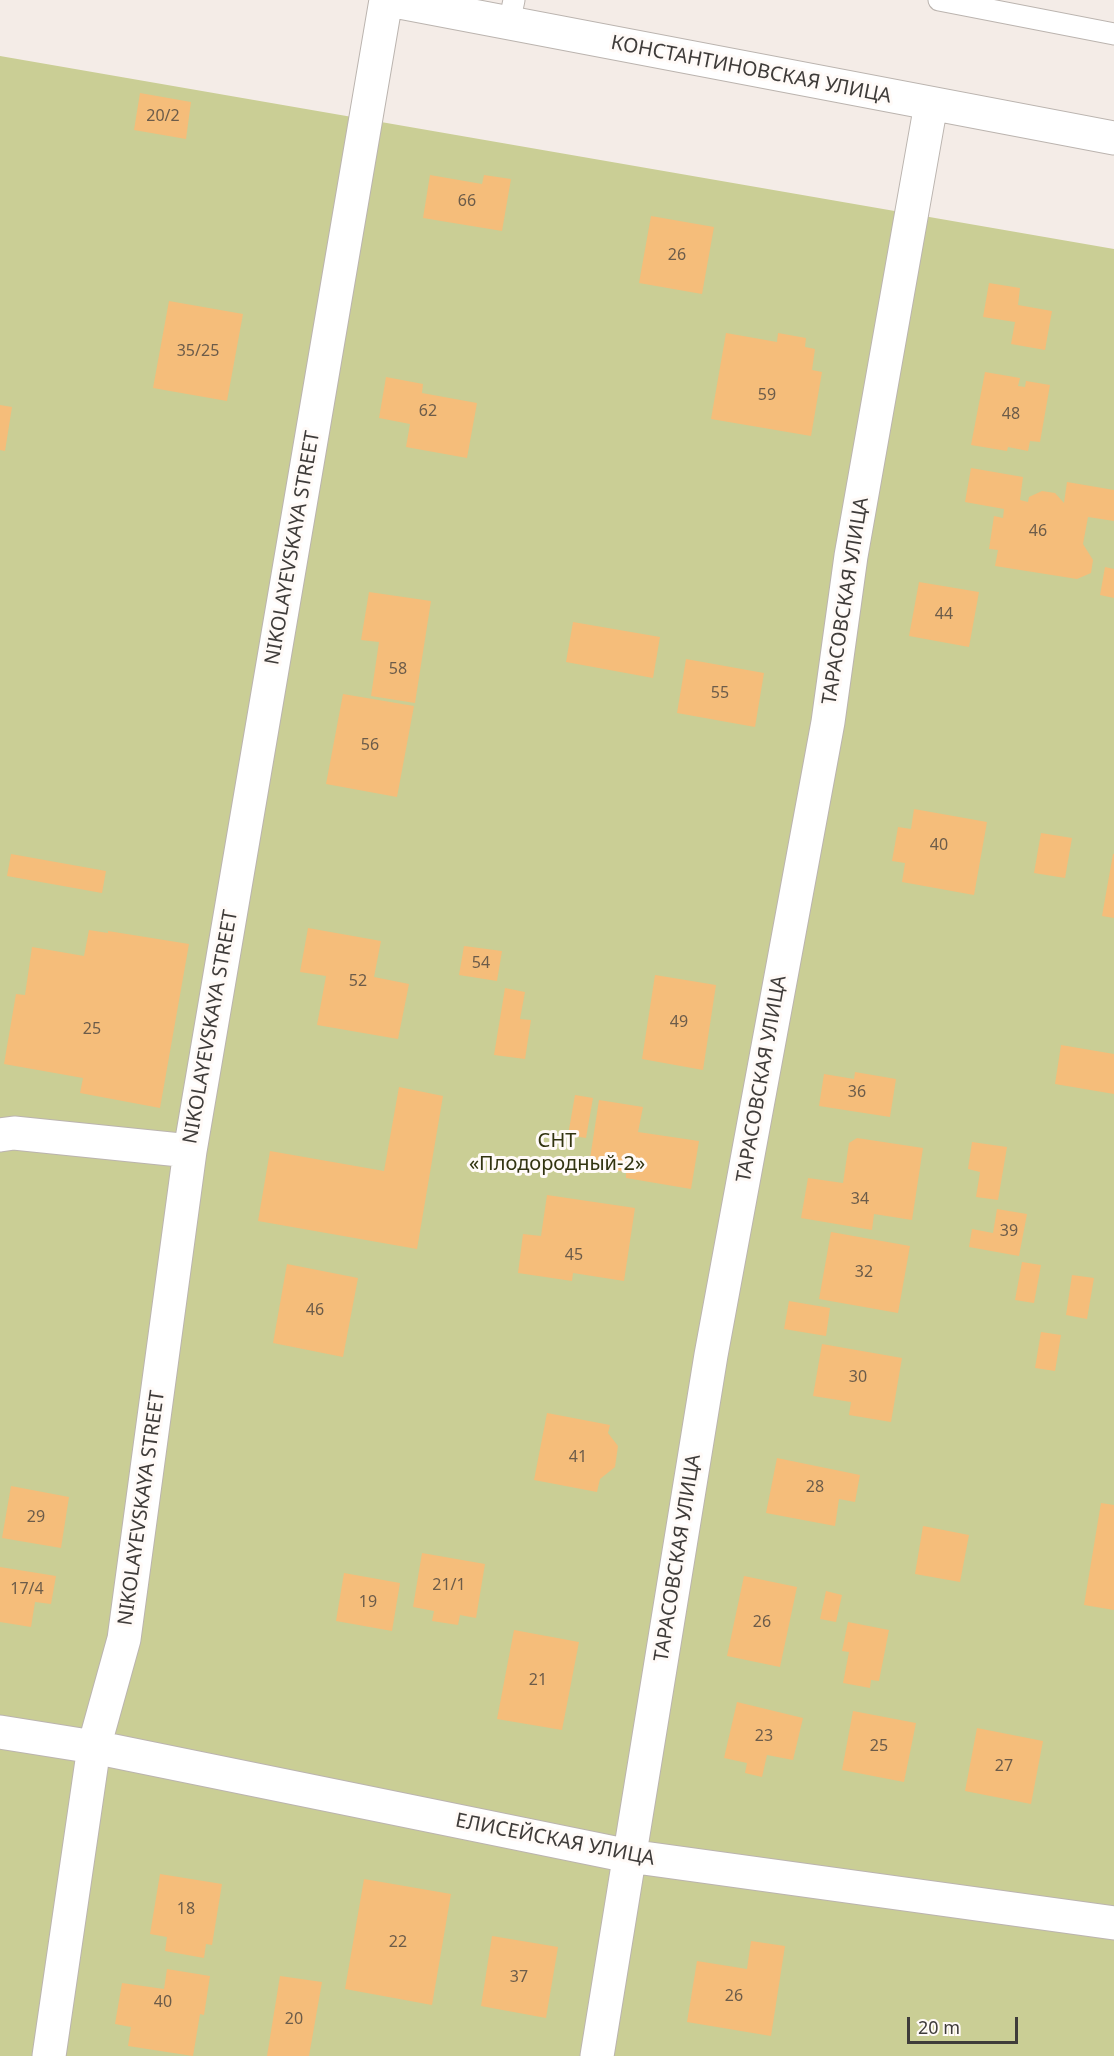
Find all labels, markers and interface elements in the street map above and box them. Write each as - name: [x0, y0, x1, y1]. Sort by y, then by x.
- street label: КОНСТАНТИНОВСКАЯ УЛИЦА: [609, 31, 893, 109]
- house number: 20/2: [146, 106, 180, 126]
- house number: 66: [458, 191, 476, 211]
- house number: 26: [668, 245, 686, 265]
- house number: 35/25: [177, 341, 219, 361]
- house number: 59: [758, 385, 776, 405]
- house number: 62: [419, 401, 437, 421]
- house number: 48: [1002, 404, 1020, 424]
- street label: NIKOLAYEVSKAYA STREET: [261, 429, 325, 667]
- street label: ТАРАСОВСКАЯ УЛИЦА: [818, 496, 874, 706]
- house number: 46: [1029, 521, 1047, 541]
- house number: 44: [935, 604, 953, 624]
- house number: 58: [389, 659, 407, 679]
- house number: 55: [711, 683, 729, 703]
- house number: 56: [361, 735, 379, 755]
- house number: 40: [930, 835, 948, 855]
- street label: NIKOLAYEVSKAYA STREET: [179, 908, 243, 1146]
- house number: 54: [472, 953, 490, 973]
- house number: 52: [349, 971, 367, 991]
- street label: ТАРАСОВСКАЯ УЛИЦА: [732, 974, 792, 1184]
- house number: 49: [670, 1012, 688, 1032]
- house number: 25: [83, 1019, 101, 1039]
- house number: 36: [848, 1082, 866, 1102]
- park label: СНТ «Плодородный-2»: [469, 1129, 645, 1176]
- house number: 34: [851, 1189, 869, 1209]
- house number: 39: [1000, 1221, 1018, 1241]
- house number: 45: [565, 1245, 583, 1265]
- house number: 32: [855, 1262, 873, 1282]
- house number: 46: [306, 1300, 324, 1320]
- house number: 30: [849, 1367, 867, 1387]
- street label: NIKOLAYEVSKAYA STREET: [114, 1389, 170, 1627]
- house number: 41: [569, 1447, 587, 1467]
- street label: ТАРАСОВСКАЯ УЛИЦА: [650, 1453, 706, 1663]
- house number: 28: [806, 1477, 824, 1497]
- house number: 29: [27, 1507, 45, 1527]
- house number: 21/1: [432, 1575, 466, 1595]
- house number: 17/4: [10, 1579, 44, 1599]
- house number: 19: [359, 1592, 377, 1612]
- house number: 26: [753, 1612, 771, 1632]
- house number: 21: [529, 1670, 547, 1690]
- house number: 23: [755, 1726, 773, 1746]
- house number: 25: [870, 1736, 888, 1756]
- house number: 27: [995, 1756, 1013, 1776]
- street label: ЕЛИСЕЙСКАЯ УЛИЦА: [453, 1809, 657, 1871]
- house number: 18: [177, 1899, 195, 1919]
- house number: 22: [389, 1932, 407, 1952]
- house number: 37: [510, 1967, 528, 1987]
- house number: 26: [725, 1986, 743, 2006]
- house number: 40: [154, 1992, 172, 2012]
- scale bar: [910, 2005, 1021, 2043]
- house number: 20: [285, 2009, 303, 2029]
- text: 20 m: [918, 2015, 960, 2039]

